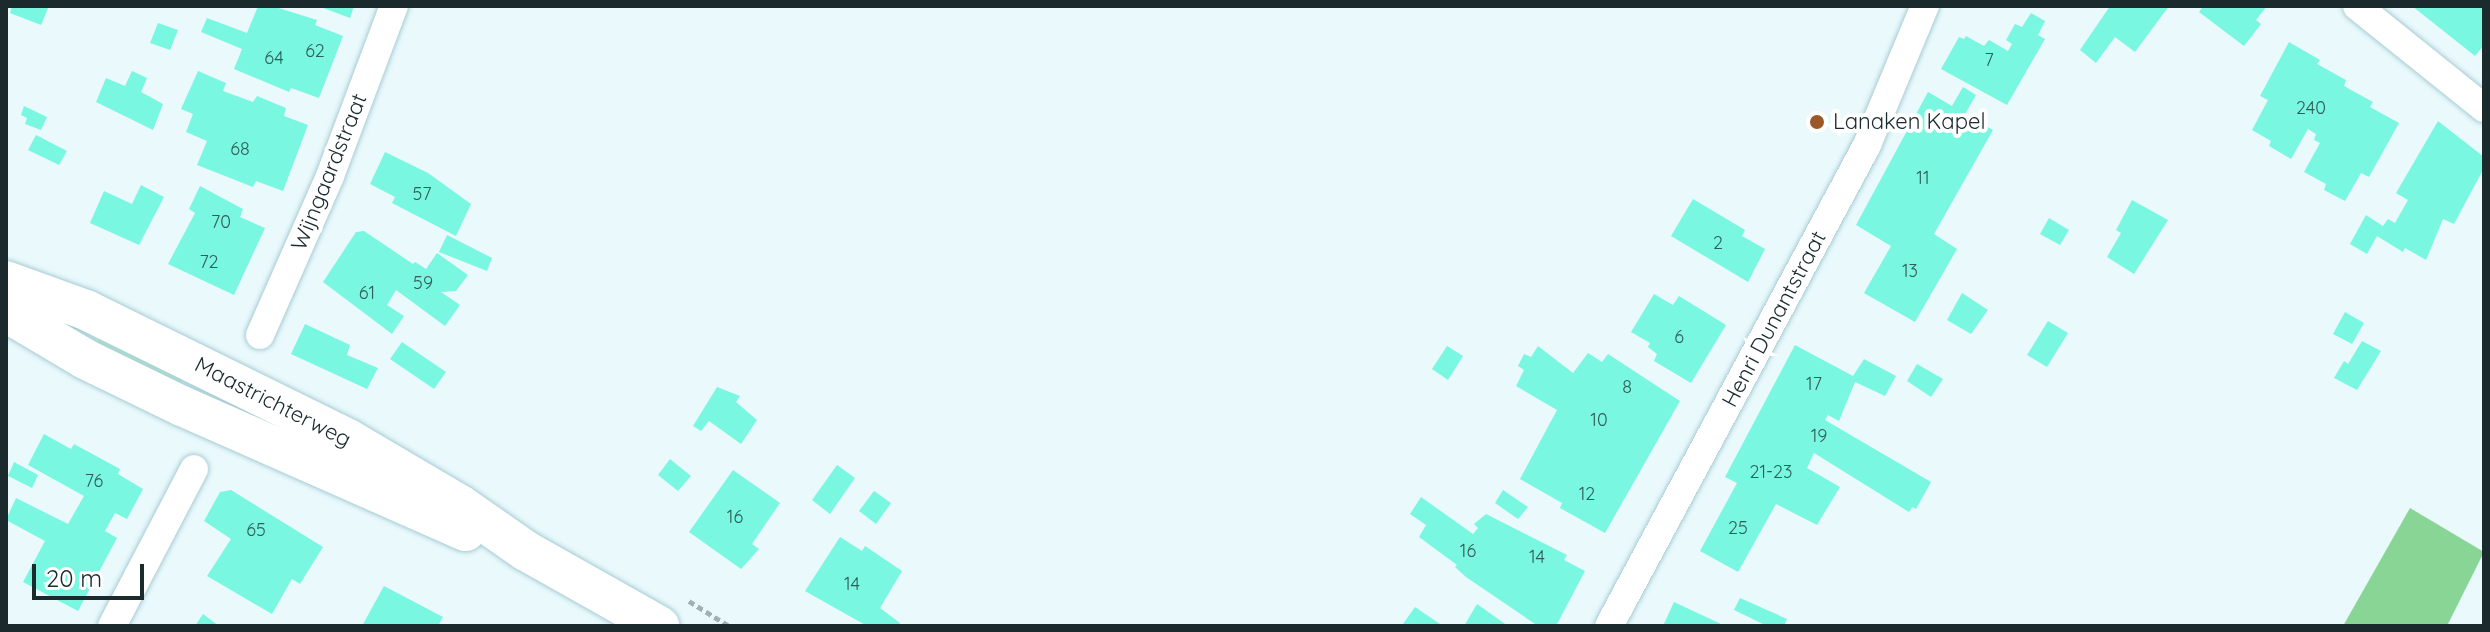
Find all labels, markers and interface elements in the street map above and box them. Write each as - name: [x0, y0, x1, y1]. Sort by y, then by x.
- house number: 62: [305, 40, 325, 62]
- house number: 64: [264, 47, 284, 69]
- house number: 7: [1984, 49, 1994, 71]
- street label: Wijngaardstraat: [286, 90, 372, 254]
- house number: 240: [2296, 97, 2326, 119]
- place label: Lanaken Kapel: [1833, 109, 1986, 135]
- marker: Lanaken Kapel: [1808, 113, 1826, 131]
- house number: 68: [230, 138, 250, 160]
- house number: 11: [1916, 167, 1930, 189]
- house number: 57: [412, 183, 432, 205]
- house number: 70: [211, 211, 231, 233]
- street label: Henri Dunantstraat: [1716, 226, 1832, 412]
- house number: 2: [1713, 232, 1723, 254]
- house number: 72: [199, 251, 219, 273]
- house number: 13: [1902, 260, 1918, 282]
- house number: 59: [413, 272, 433, 294]
- house number: 61: [359, 282, 375, 304]
- house number: 6: [1674, 326, 1684, 348]
- street label: Maastrichterweg: [190, 351, 356, 453]
- house number: 17: [1806, 373, 1822, 395]
- house number: 8: [1622, 376, 1632, 398]
- house number: 10: [1590, 409, 1608, 431]
- house number: 19: [1811, 425, 1827, 447]
- house number: 21-23: [1749, 461, 1793, 483]
- house number: 76: [85, 470, 103, 492]
- house number: 12: [1579, 483, 1595, 505]
- house number: 16: [727, 506, 743, 528]
- house number: 25: [1728, 517, 1748, 539]
- house number: 65: [246, 519, 266, 541]
- house number: 16: [1460, 540, 1476, 562]
- house number: 14: [1529, 546, 1545, 568]
- scale bar: [36, 548, 148, 598]
- text: 20 m: [46, 563, 102, 593]
- house number: 14: [844, 573, 860, 595]

